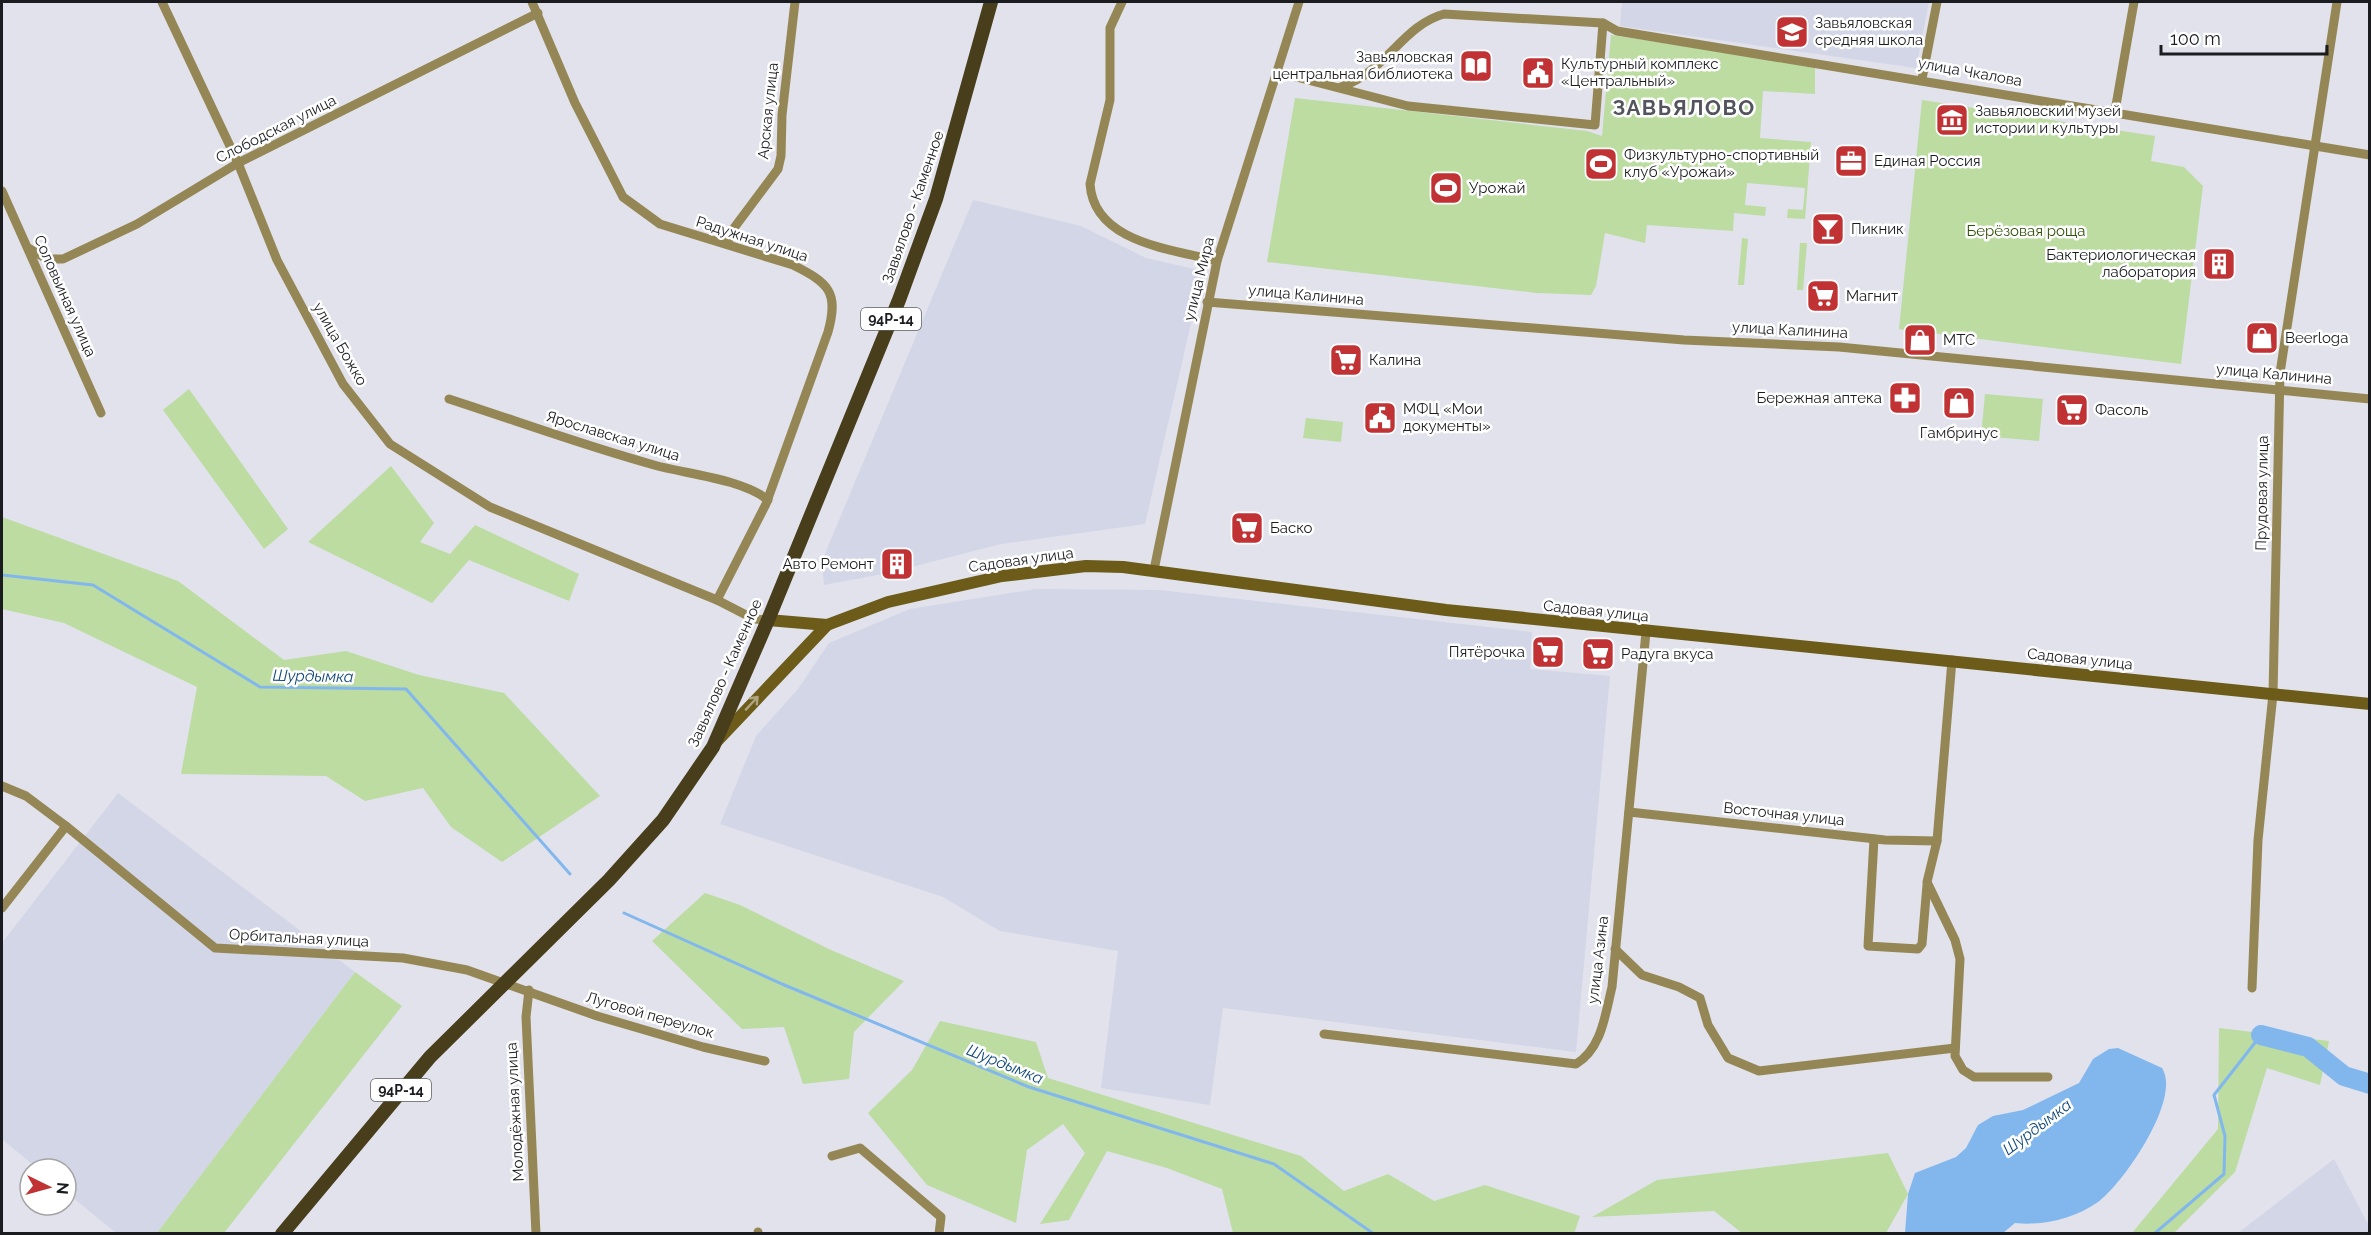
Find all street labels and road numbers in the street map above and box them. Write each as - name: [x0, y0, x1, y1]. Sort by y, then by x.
- street label: улица Чкалова: [1916, 54, 2024, 90]
- street label: Арская улица: [754, 62, 782, 160]
- street label: Слободская улица: [213, 91, 339, 167]
- street label: Завьялово - Каменное: [878, 128, 948, 286]
- street label: Радужная улица: [694, 212, 810, 266]
- street label: Соловьиная улица: [30, 232, 100, 360]
- street label: улица Мира: [1180, 235, 1218, 323]
- street label: улица Калинина: [1247, 281, 1365, 309]
- street label: улица Божко: [309, 299, 371, 389]
- road number: 94Р-14: [861, 308, 921, 330]
- street label: улица Калинина: [1732, 318, 1848, 342]
- street label: улица Калинина: [2215, 360, 2333, 388]
- street label: Ярославская улица: [544, 407, 682, 465]
- street label: Прудовая улица: [2252, 435, 2272, 551]
- street label: Садовая улица: [967, 544, 1075, 576]
- street label: Завьялово - Каменное: [684, 596, 766, 750]
- street label: Садовая улица: [1542, 597, 1650, 625]
- street label: Садовая улица: [2026, 645, 2134, 673]
- street label: Восточная улица: [1723, 799, 1845, 829]
- street label: улица Азина: [1584, 915, 1612, 1005]
- street label: Орбитальная улица: [229, 925, 369, 951]
- street label: Луговой переулок: [584, 988, 716, 1042]
- street label: Молодёжная улица: [502, 1042, 528, 1182]
- road number: 94Р-14: [371, 1079, 431, 1101]

